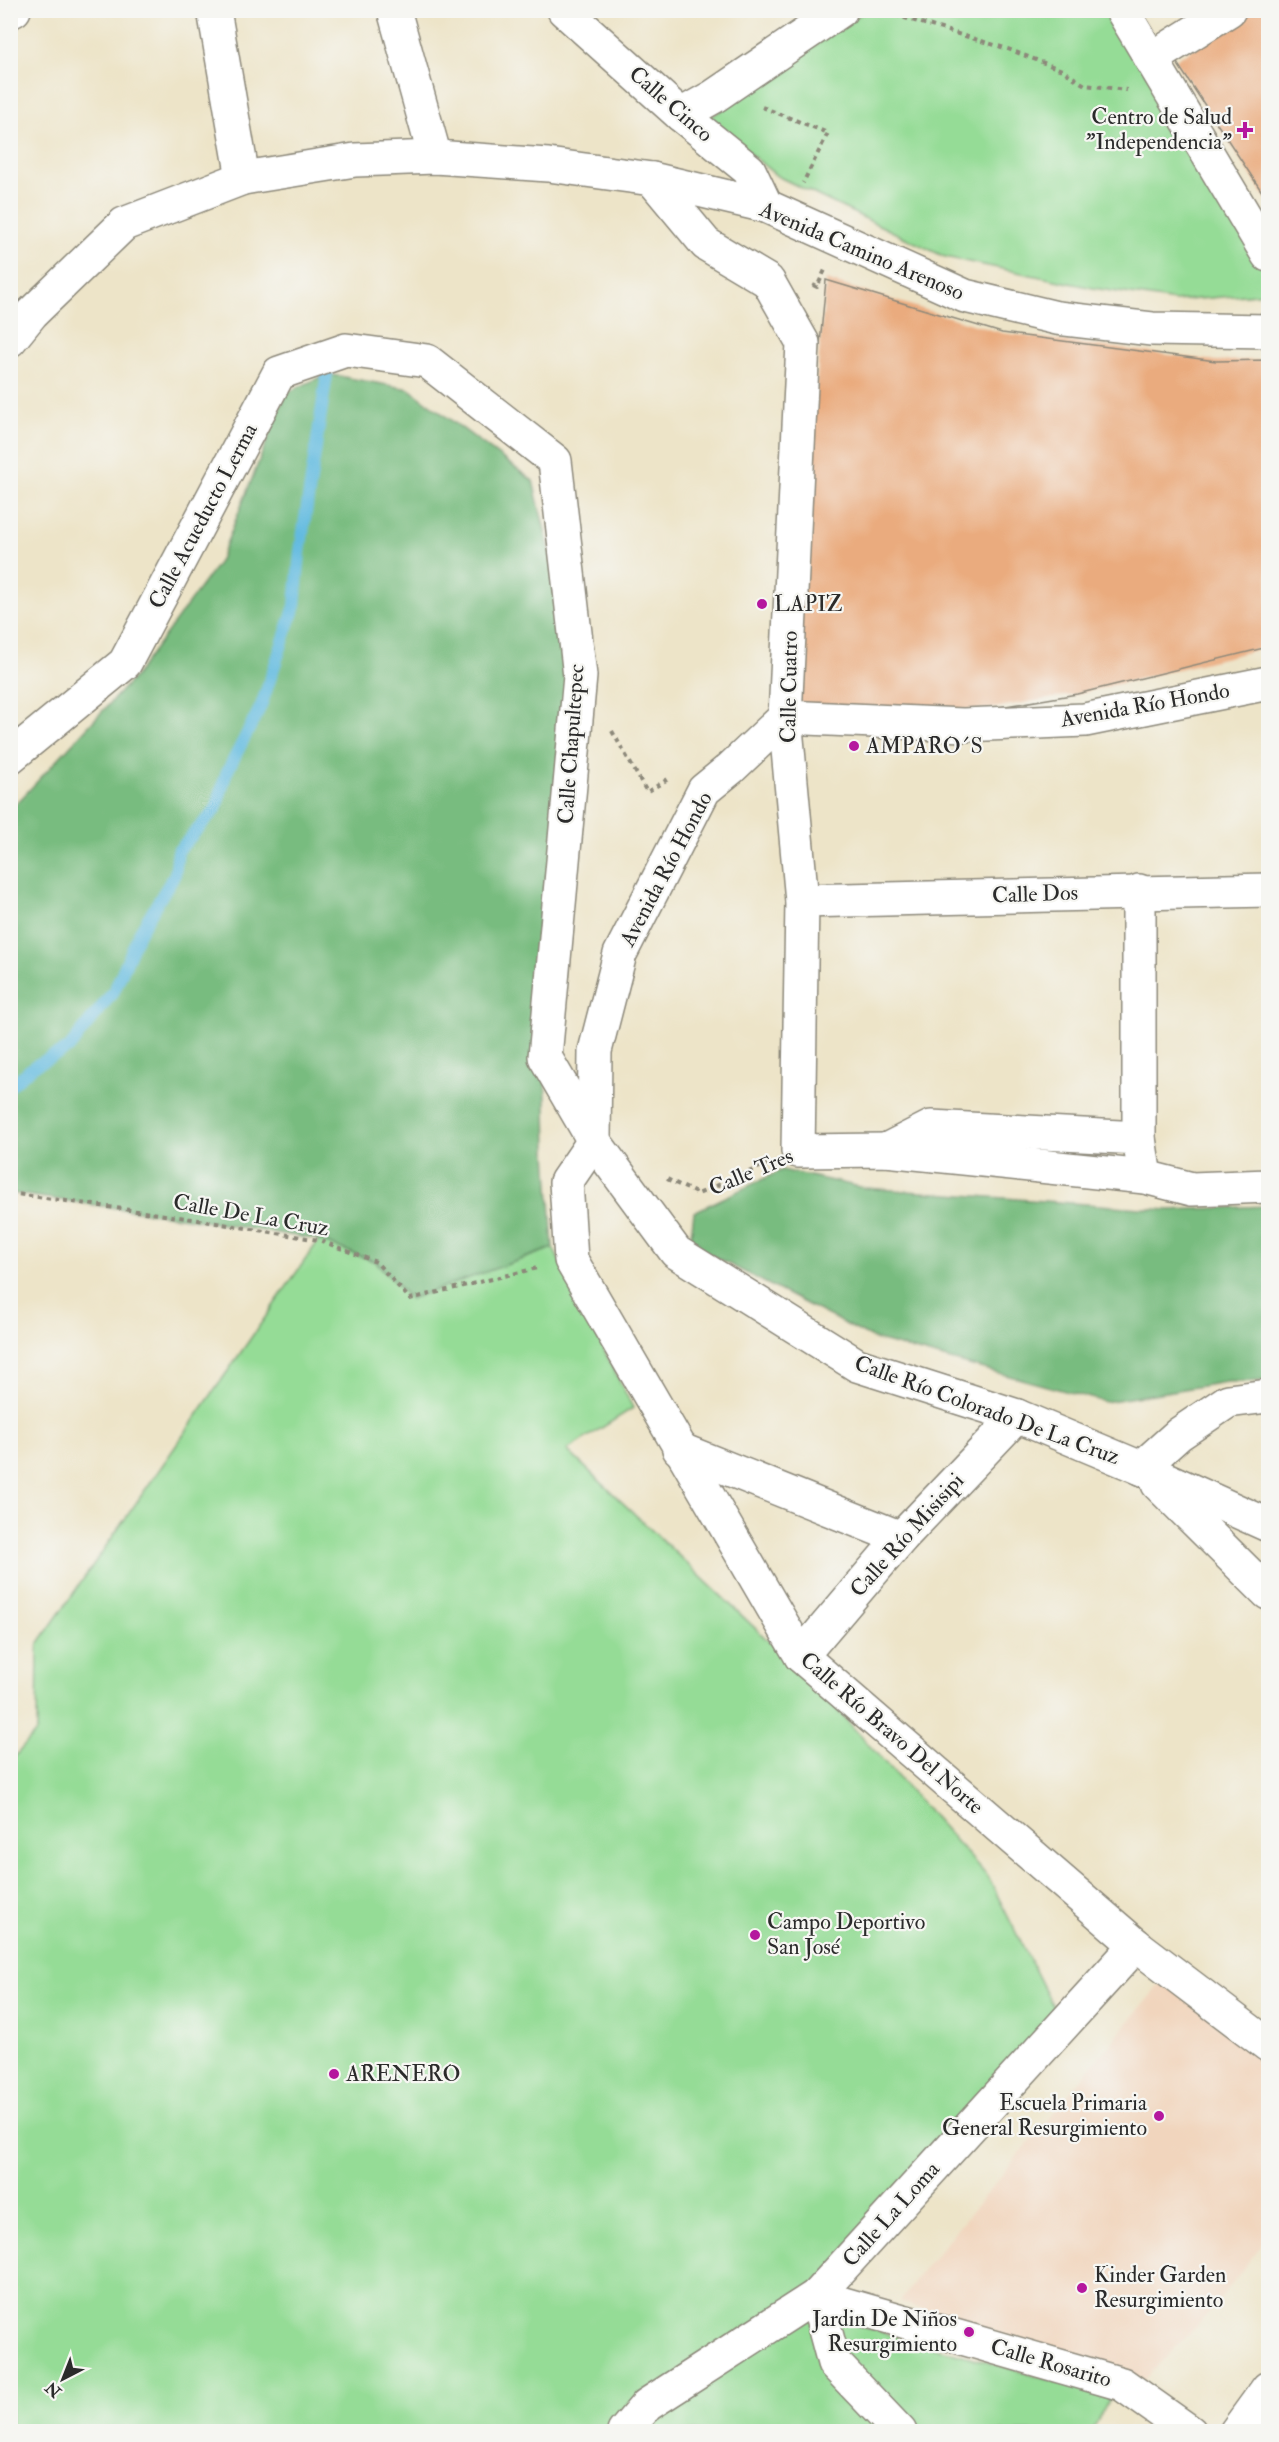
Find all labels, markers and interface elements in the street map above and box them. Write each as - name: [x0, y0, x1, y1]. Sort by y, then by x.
- street label: Calle Cinco: [623, 60, 719, 148]
- place label: Centro de Salud "Independencia": [1086, 103, 1232, 157]
- marker: Centro de Salud "Independencia": [1236, 121, 1254, 139]
- street label: Avenida Camino Arenoso: [755, 195, 968, 307]
- street label: Calle Acueducto Lerma: [142, 417, 264, 614]
- place label: LAPIZ: [774, 590, 843, 618]
- marker: LAPIZ: [755, 597, 769, 611]
- street label: Calle Cuatro: [774, 631, 804, 743]
- street label: Calle Chapultepec: [551, 663, 592, 825]
- street label: Avenida Río Hondo: [1057, 676, 1232, 734]
- place label: AMPARO´S: [865, 732, 983, 760]
- marker: AMPARO´S: [847, 739, 861, 753]
- street label: Avenida Río Hondo: [613, 787, 719, 952]
- street label: Calle Dos: [991, 879, 1079, 909]
- street label: Calle Tres: [705, 1142, 797, 1202]
- street label: Calle De La Cruz: [171, 1188, 331, 1243]
- street label: Calle Río Colorado De La Cruz: [851, 1349, 1124, 1471]
- street label: Calle Río Misisipi: [844, 1467, 971, 1604]
- street label: Calle Río Bravo Del Norte: [794, 1646, 990, 1820]
- place label: Campo Deportivo San José: [767, 1908, 925, 1961]
- marker: Campo Deportivo San José: [748, 1928, 762, 1942]
- place label: ARENERO: [345, 2060, 460, 2088]
- marker: ARENERO: [327, 2067, 341, 2081]
- place label: Escuela Primaria General Resurgimiento: [942, 2089, 1148, 2142]
- marker: Escuela Primaria General Resurgimiento: [1152, 2109, 1166, 2123]
- street label: Calle La Loma: [836, 2155, 946, 2273]
- place label: Kinder Garden Resurgimiento: [1094, 2261, 1226, 2314]
- marker: Kinder Garden Resurgimiento: [1075, 2281, 1089, 2295]
- place label: Jardin De Niños Resurgimiento: [811, 2305, 957, 2358]
- marker: Jardin De Niños Resurgimiento: [962, 2325, 976, 2339]
- street label: Calle Rosarito: [987, 2332, 1115, 2394]
- north arrow: [33, 2349, 93, 2409]
- text: N: [41, 2377, 66, 2402]

